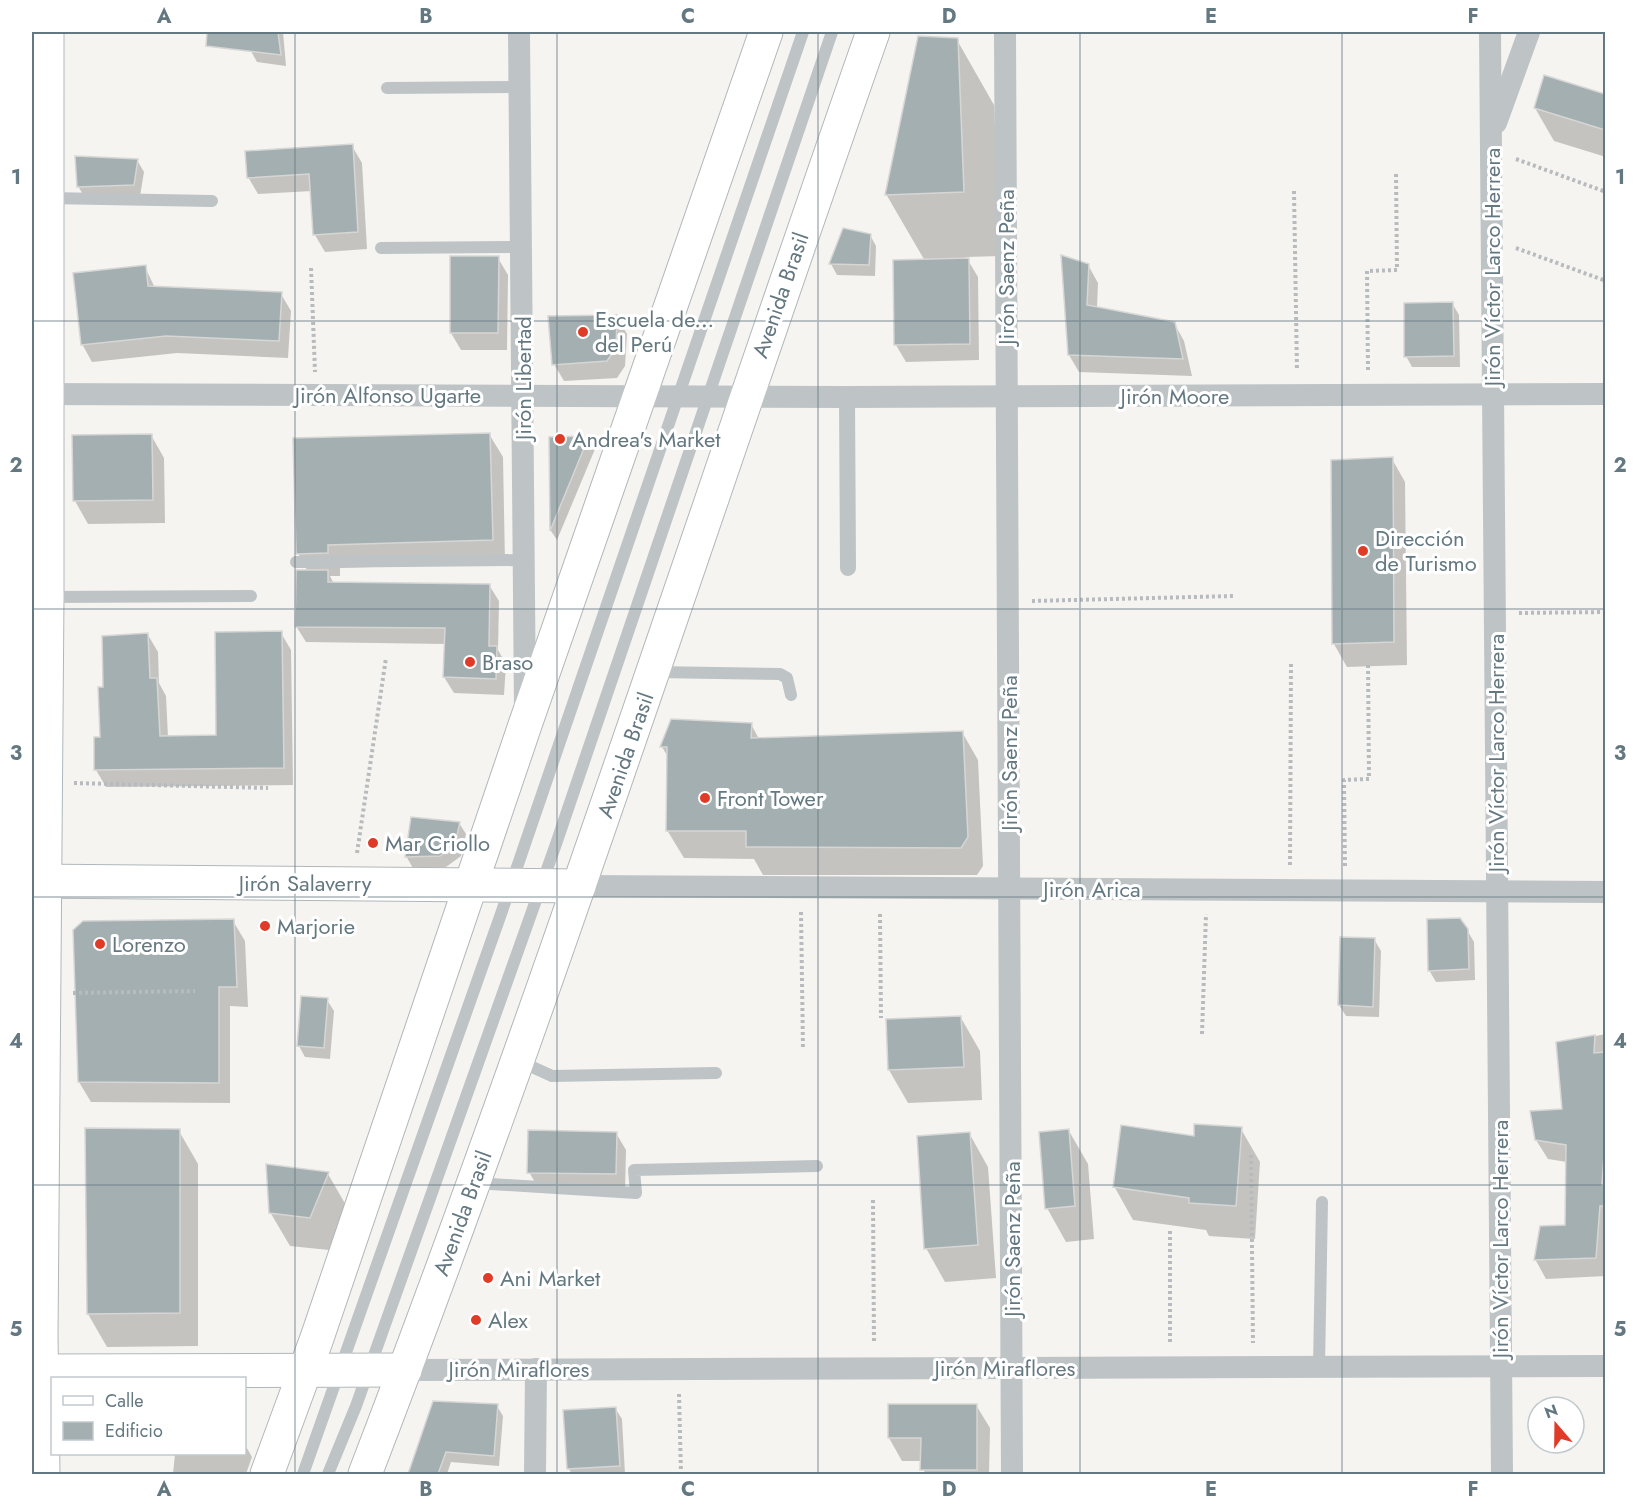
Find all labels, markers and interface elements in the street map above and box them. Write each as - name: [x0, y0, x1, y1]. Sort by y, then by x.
- text: A: [156, 2, 172, 31]
- text: B: [419, 2, 433, 31]
- text: C: [681, 2, 695, 31]
- text: D: [942, 2, 956, 31]
- text: E: [1205, 2, 1217, 31]
- text: F: [1467, 2, 1479, 31]
- street label: Jirón Víctor Larco Herrera: [1476, 148, 1508, 389]
- text: 1: [11, 163, 21, 192]
- text: 1: [1615, 163, 1625, 192]
- street label: Jirón Saenz Peña: [990, 189, 1022, 348]
- street label: Avenida Brasil: [744, 228, 816, 362]
- place label: Escuela de... del Perú: [595, 303, 714, 360]
- street label: Jirón Libertad: [507, 316, 539, 443]
- marker: Escuela de... del Perú: [576, 325, 590, 339]
- street label: Jirón Alfonso Ugarte: [292, 379, 481, 411]
- street label: Jirón Moore: [1118, 380, 1229, 412]
- place label: Andrea's Market: [572, 423, 721, 455]
- marker: Andrea's Market: [553, 432, 567, 446]
- text: 2: [9, 451, 23, 480]
- text: 2: [1613, 451, 1627, 480]
- place label: Dirección de Turismo: [1375, 522, 1477, 579]
- marker: Dirección de Turismo: [1356, 544, 1370, 558]
- street label: Jirón Víctor Larco Herrera: [1480, 634, 1512, 875]
- place label: Braso: [482, 646, 533, 678]
- marker: Braso: [463, 655, 477, 669]
- street label: Jirón Saenz Peña: [993, 675, 1025, 834]
- street label: Avenida Brasil: [589, 688, 661, 822]
- text: 3: [10, 739, 22, 768]
- text: 3: [1614, 739, 1626, 768]
- place label: Front Tower: [717, 782, 824, 814]
- marker: Front Tower: [698, 791, 712, 805]
- place label: Mar Criollo: [385, 827, 490, 859]
- marker: Mar Criollo: [366, 836, 380, 850]
- street label: Jirón Salaverry: [236, 867, 372, 899]
- street label: Jirón Arica: [1040, 873, 1141, 905]
- place label: Marjorie: [277, 910, 355, 942]
- marker: Marjorie: [258, 919, 272, 933]
- place label: Lorenzo: [112, 928, 186, 960]
- marker: Lorenzo: [93, 937, 107, 951]
- text: 4: [9, 1027, 23, 1056]
- text: 4: [1613, 1027, 1627, 1056]
- street label: Jirón Víctor Larco Herrera: [1484, 1120, 1516, 1361]
- street label: Avenida Brasil: [425, 1146, 499, 1280]
- street label: Jirón Saenz Peña: [996, 1161, 1028, 1320]
- place label: Ani Market: [500, 1262, 601, 1294]
- marker: Ani Market: [481, 1271, 495, 1285]
- place label: Alex: [488, 1304, 529, 1336]
- marker: Alex: [469, 1313, 483, 1327]
- text: 5: [10, 1315, 23, 1344]
- text: 5: [1614, 1315, 1627, 1344]
- street label: Jirón Miraflores: [932, 1352, 1076, 1384]
- street label: Jirón Miraflores: [446, 1353, 590, 1385]
- legend: [51, 1377, 246, 1455]
- text: Calle: [105, 1388, 144, 1414]
- north arrow: [1526, 1395, 1586, 1455]
- text: N: [1541, 1398, 1561, 1424]
- text: Edificio: [105, 1418, 163, 1444]
- text: A: [156, 1475, 172, 1504]
- text: B: [419, 1475, 433, 1504]
- text: C: [681, 1475, 695, 1504]
- text: D: [942, 1475, 956, 1504]
- text: E: [1205, 1475, 1217, 1504]
- text: F: [1467, 1475, 1479, 1504]

